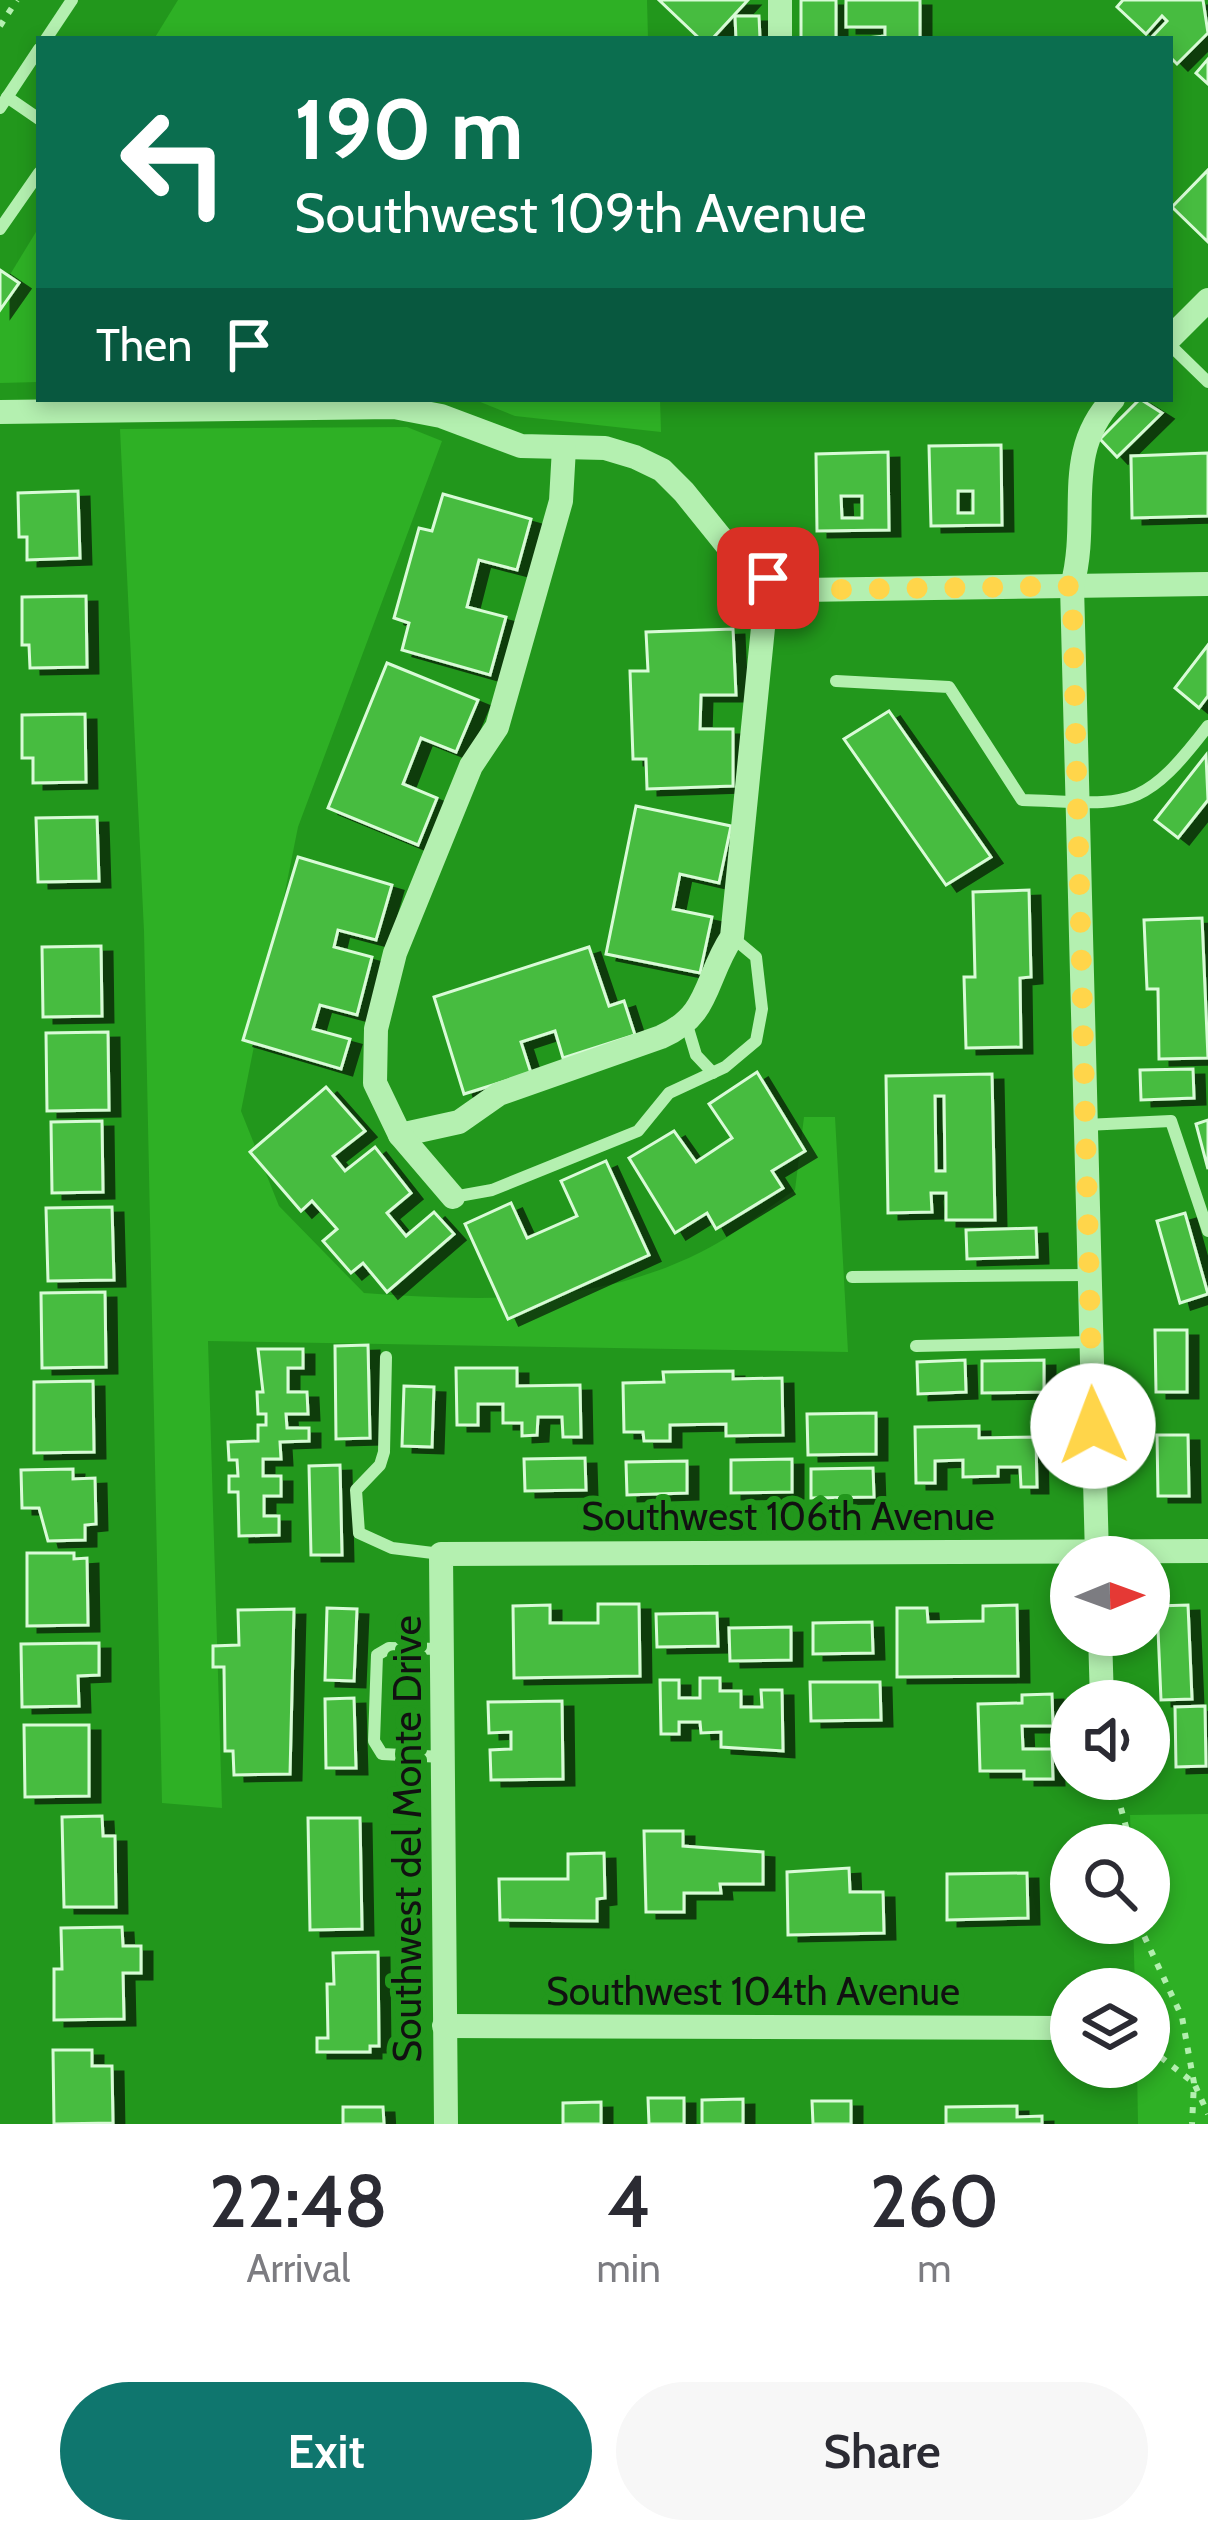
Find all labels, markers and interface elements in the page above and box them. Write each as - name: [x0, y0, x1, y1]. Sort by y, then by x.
- text: 190 m: [294, 78, 523, 180]
- icon: left: [96, 84, 252, 240]
- text: Southwest 109th Avenue: [294, 180, 867, 246]
- icon: arrive: [216, 312, 282, 378]
- text: Then: [96, 318, 192, 372]
- pin: [717, 527, 819, 629]
- icon: arrive: [735, 545, 801, 611]
- position arrow: [1030, 1363, 1156, 1489]
- street label: Southwest 106th Avenue: [581, 1492, 995, 1540]
- north arrow: [1050, 1536, 1170, 1656]
- map controls: [1050, 1536, 1170, 2088]
- street label: Southwest del Monte Drive: [383, 1615, 431, 2063]
- button: sound: [1050, 1680, 1170, 1800]
- button: search: [1050, 1824, 1170, 1944]
- street label: Southwest 104th Avenue: [546, 1967, 960, 2015]
- button: layers: [1050, 1968, 1170, 2088]
- text: 22:48: [209, 2158, 388, 2245]
- text: 4: [607, 2158, 651, 2245]
- text: 260: [870, 2158, 999, 2245]
- text: Arrival: [246, 2244, 350, 2292]
- text: min: [597, 2244, 661, 2292]
- text: m: [917, 2244, 952, 2292]
- button: Exit: [60, 2382, 592, 2520]
- button: Share: [616, 2382, 1148, 2520]

